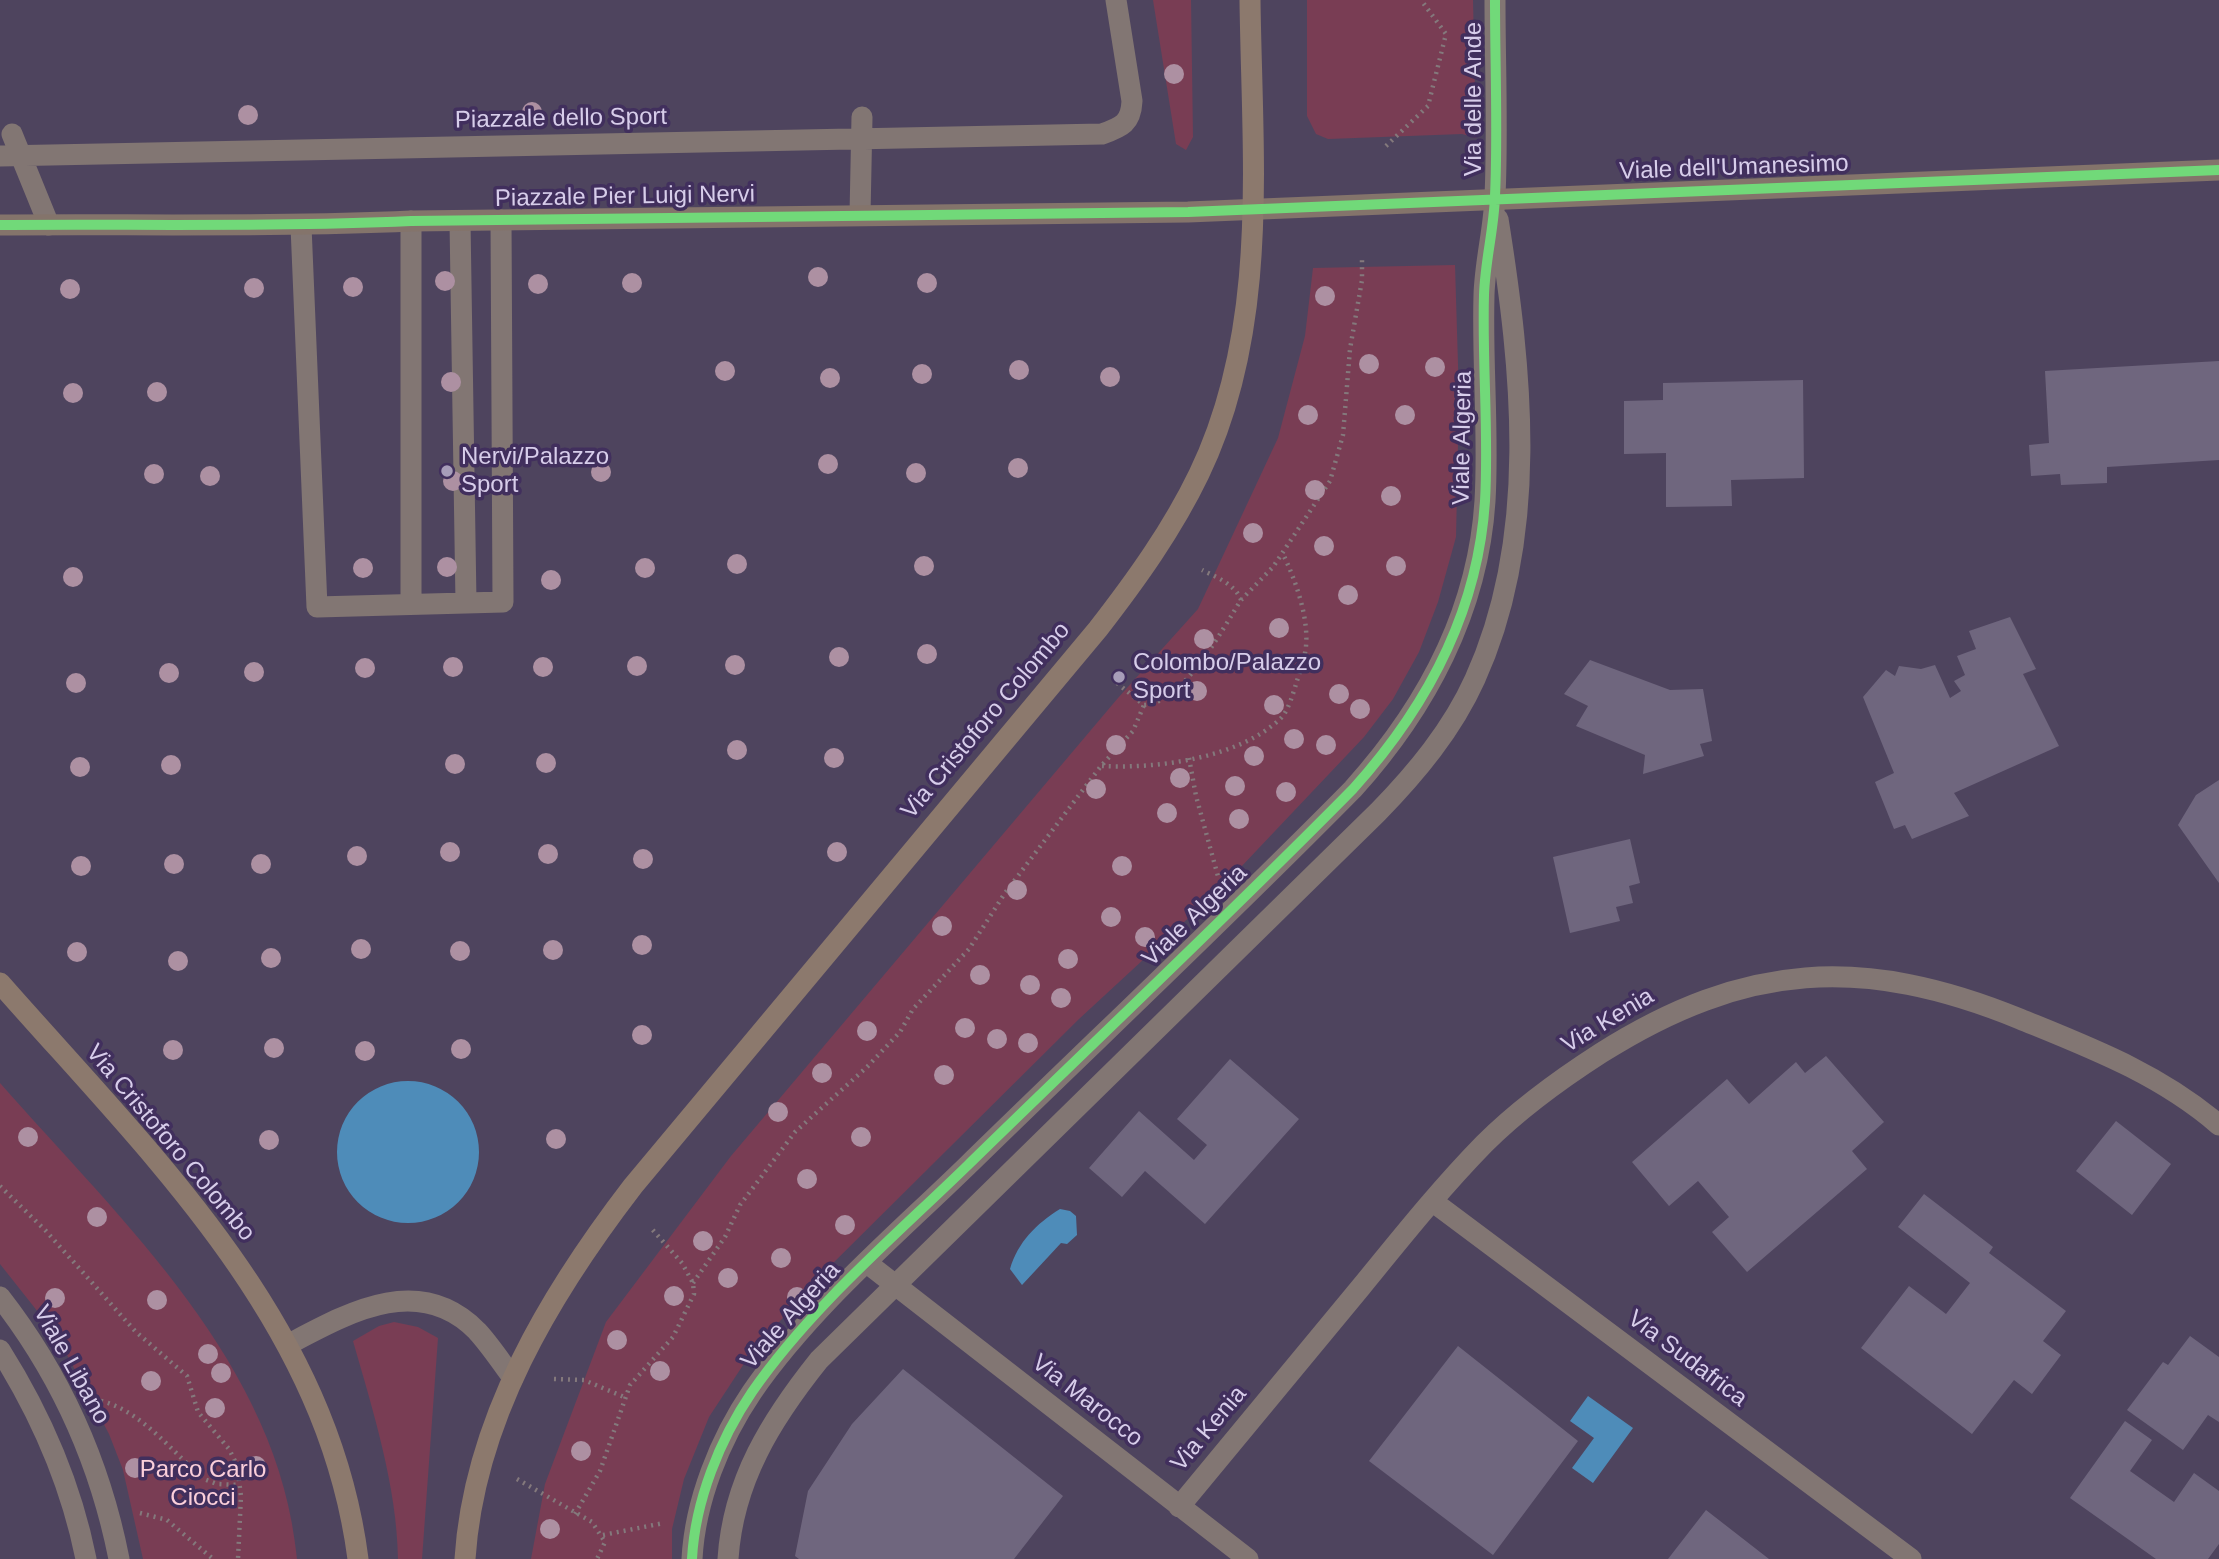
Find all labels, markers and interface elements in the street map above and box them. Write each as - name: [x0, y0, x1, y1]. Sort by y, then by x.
- street label: Via delle Ande: [1460, 22, 1488, 176]
- street label: Piazzale dello Sport: [455, 103, 667, 135]
- street label: Viale dell'Umanesimo: [1619, 150, 1849, 186]
- street label: Piazzale Pier Luigi Nervi: [495, 180, 755, 214]
- street label: Viale Algeria: [1447, 371, 1479, 505]
- place label: Nervi/Palazzo Sport: [461, 443, 609, 499]
- marker: Nervi/Palazzo Sport: [439, 463, 455, 479]
- street label: Via Cristoforo Colombo: [895, 617, 1077, 825]
- place label: Colombo/Palazzo Sport: [1133, 649, 1321, 705]
- marker: Colombo/Palazzo Sport: [1111, 669, 1127, 685]
- street label: Viale Algeria: [1137, 859, 1253, 973]
- street label: Via Kenia: [1557, 982, 1659, 1060]
- street label: Via Cristoforo Colombo: [79, 1039, 261, 1247]
- street label: Viale Algeria: [735, 1256, 847, 1376]
- street label: Viale Libano: [26, 1300, 116, 1430]
- street label: Via Sudafrica: [1622, 1305, 1752, 1413]
- street label: Via Marocco: [1026, 1349, 1148, 1453]
- street label: Via Kenia: [1165, 1381, 1253, 1477]
- park label: Parco Carlo Ciocci: [140, 1456, 266, 1512]

